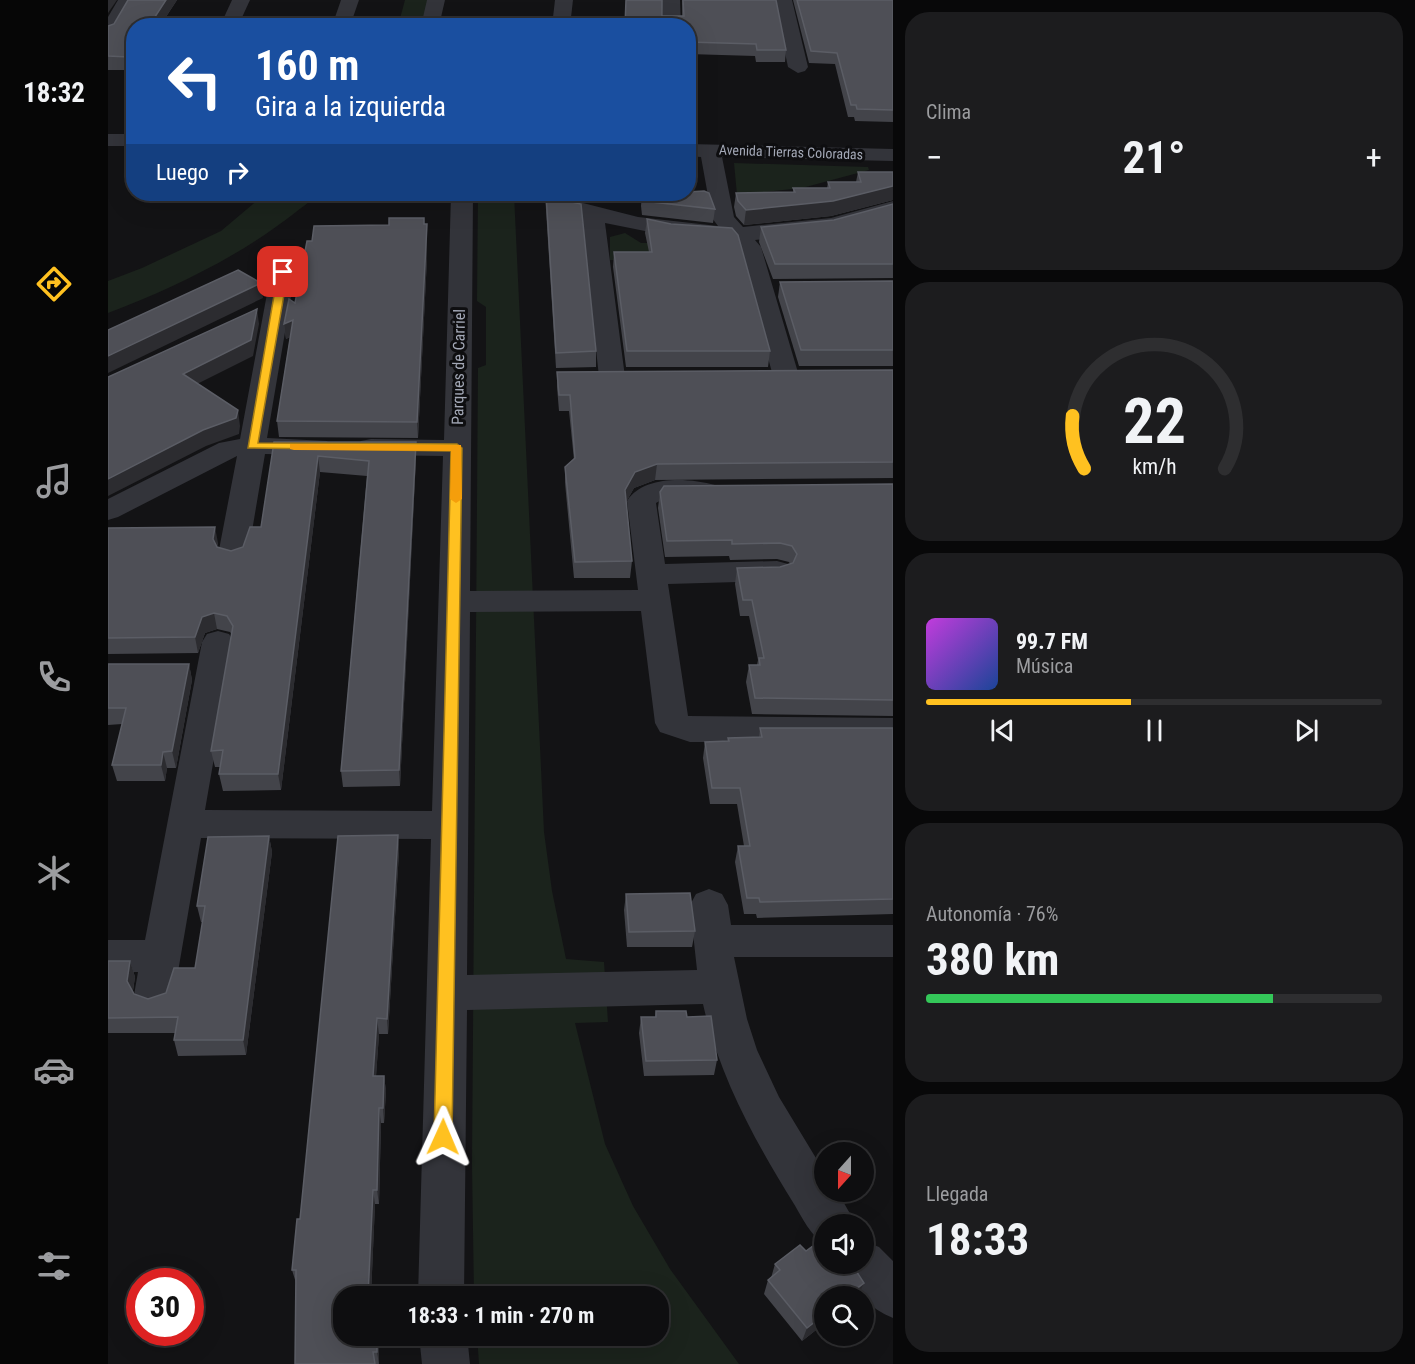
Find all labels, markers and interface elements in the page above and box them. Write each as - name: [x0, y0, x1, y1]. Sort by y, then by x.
- text: 160 m: [255, 41, 360, 90]
- icon: left: [156, 42, 234, 120]
- text: 18:32: [23, 77, 85, 109]
- text: Gira a la izquierda: [255, 91, 446, 123]
- text: Clima: [926, 100, 971, 124]
- text: 21°: [1123, 131, 1186, 184]
- text: −: [926, 138, 943, 177]
- text: +: [1366, 138, 1382, 177]
- street label: Avenida Tierras Coloradas: [719, 141, 863, 163]
- icon: right: [221, 156, 254, 189]
- text: Luego: [156, 160, 209, 185]
- pin: [257, 246, 308, 297]
- icon: arrive: [266, 255, 299, 288]
- icon: directions: [33, 263, 75, 305]
- street label: Parques de Carriel: [448, 309, 469, 425]
- text: 22: [1122, 385, 1186, 458]
- text: km/h: [1132, 454, 1176, 479]
- icon: music: [33, 460, 75, 502]
- text: 99.7 FM: [1016, 629, 1088, 654]
- text: Música: [1016, 654, 1073, 678]
- icon: phone: [33, 656, 75, 698]
- icon: previous: [986, 714, 1019, 747]
- icon: pause: [1138, 714, 1171, 747]
- icon: next: [1290, 714, 1323, 747]
- icon: climate: [33, 852, 75, 894]
- text: Autonomía · 76%: [926, 902, 1058, 926]
- text: 380 km: [926, 933, 1059, 986]
- icon: car: [33, 1049, 75, 1091]
- position arrow: [411, 1105, 475, 1169]
- north arrow: [814, 1142, 874, 1202]
- map controls: [814, 1142, 874, 1346]
- text: Llegada: [926, 1182, 988, 1206]
- text: 18:33: [926, 1213, 1029, 1266]
- button: sound: [814, 1214, 874, 1274]
- icon: filters: [33, 1245, 75, 1287]
- speed limit sign: 30: [126, 1268, 204, 1346]
- button: search: [814, 1286, 874, 1346]
- text: 18:33 · 1 min · 270 m: [408, 1303, 594, 1328]

